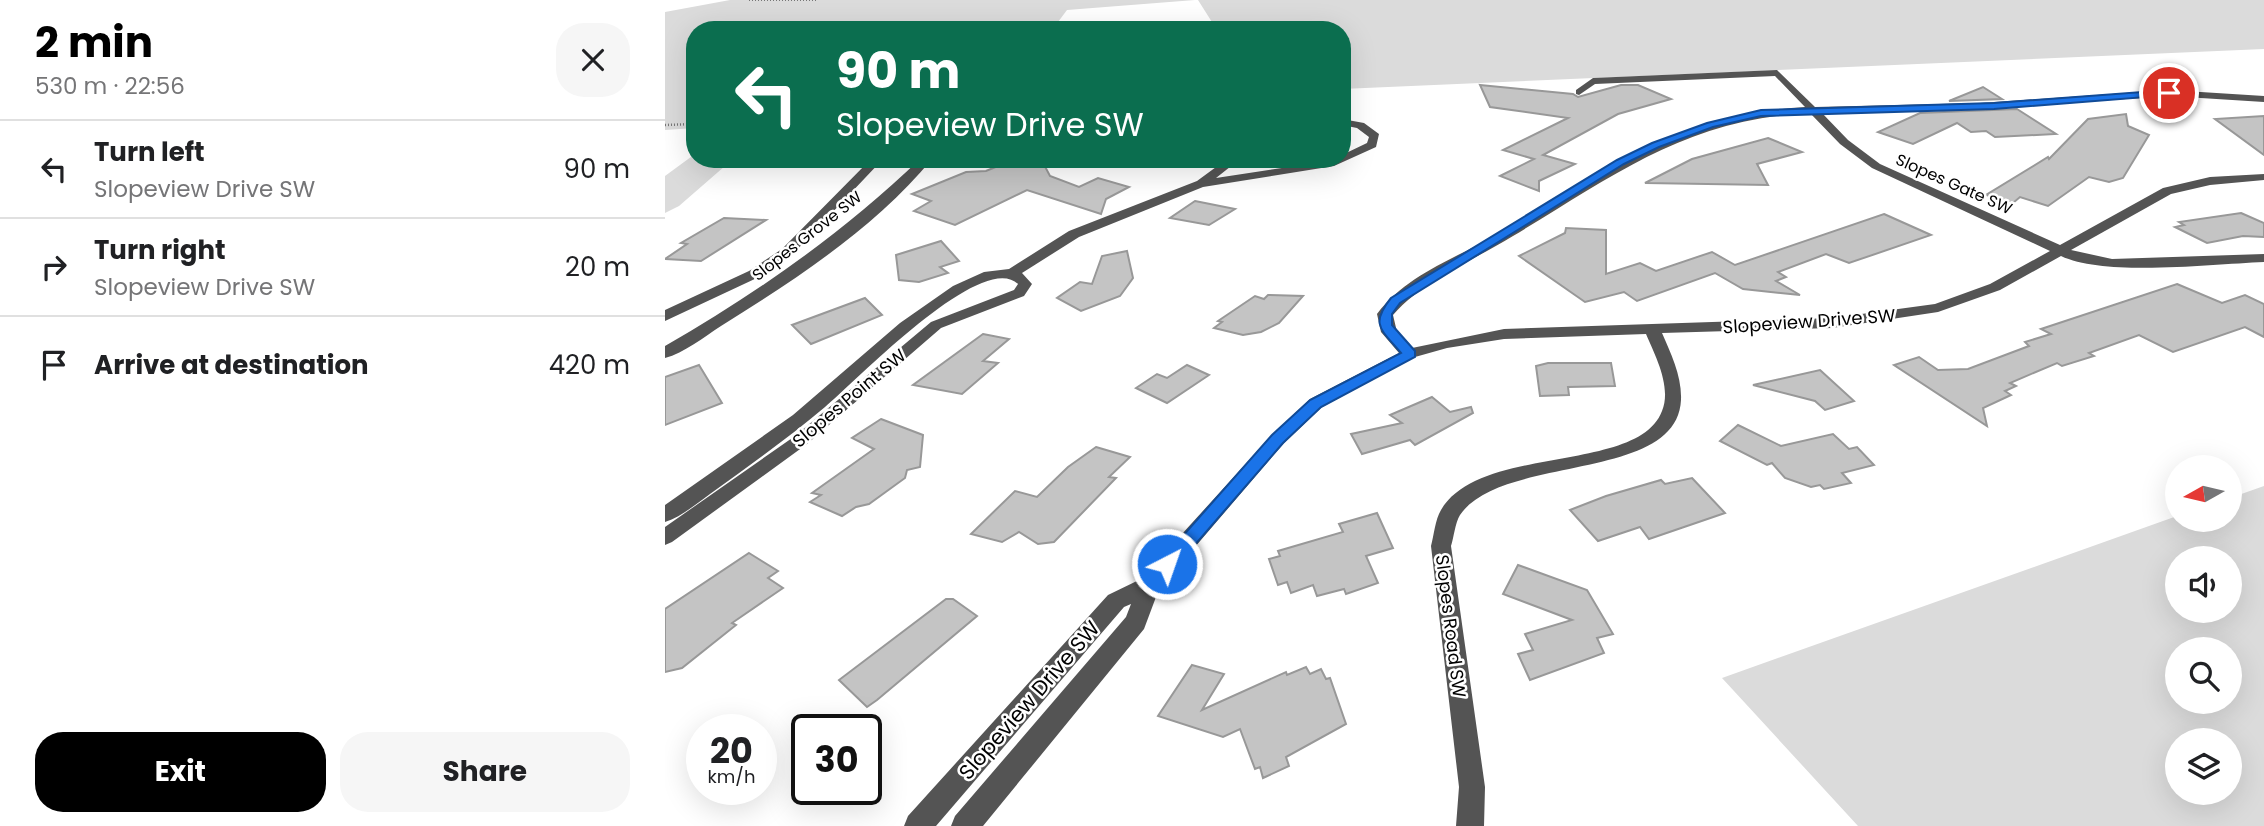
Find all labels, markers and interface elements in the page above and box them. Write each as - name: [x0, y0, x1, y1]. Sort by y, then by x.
- text: 2 min: [35, 13, 153, 72]
- button: close: [556, 23, 630, 97]
- text: 90 m: [836, 37, 960, 105]
- icon: left: [721, 49, 812, 140]
- pin: [2139, 63, 2199, 123]
- text: 530 m · 22:56: [35, 70, 185, 102]
- icon: arrive: [2150, 74, 2188, 112]
- text: Slopeview Drive SW: [836, 102, 1144, 147]
- text: Turn left: [94, 134, 205, 170]
- street label: Slopes Gate SW: [1892, 148, 2016, 220]
- icon: left: [35, 150, 73, 188]
- text: 90 m: [564, 151, 630, 187]
- text: Slopeview Drive SW: [94, 173, 315, 205]
- street label: Slopes Grove SW: [747, 186, 867, 286]
- text: Turn right: [94, 232, 226, 268]
- icon: right: [35, 248, 73, 286]
- text: 20 m: [565, 249, 630, 285]
- text: Slopeview Drive SW: [94, 271, 315, 303]
- street label: Slopeview Drive SW: [1722, 302, 1897, 340]
- street label: Slopes Point SW: [787, 343, 912, 453]
- icon: arrive: [35, 346, 73, 384]
- text: Arrive at destination: [94, 347, 369, 383]
- text: 420 m: [549, 347, 630, 383]
- north arrow: [2165, 455, 2242, 532]
- map controls: [2165, 455, 2242, 805]
- position arrow: [1130, 527, 1204, 601]
- button: sound: [2165, 546, 2242, 623]
- street label: Slopes Road SW: [1430, 553, 1472, 699]
- street label: Slopeview Drive SW: [952, 614, 1107, 786]
- button: search: [2165, 637, 2242, 714]
- speed limit sign: 30: [791, 714, 882, 805]
- text: 20: [710, 726, 753, 775]
- button: layers: [2165, 728, 2242, 805]
- button: Exit: [35, 732, 326, 812]
- button: Share: [340, 732, 630, 812]
- text: km/h: [708, 764, 755, 789]

